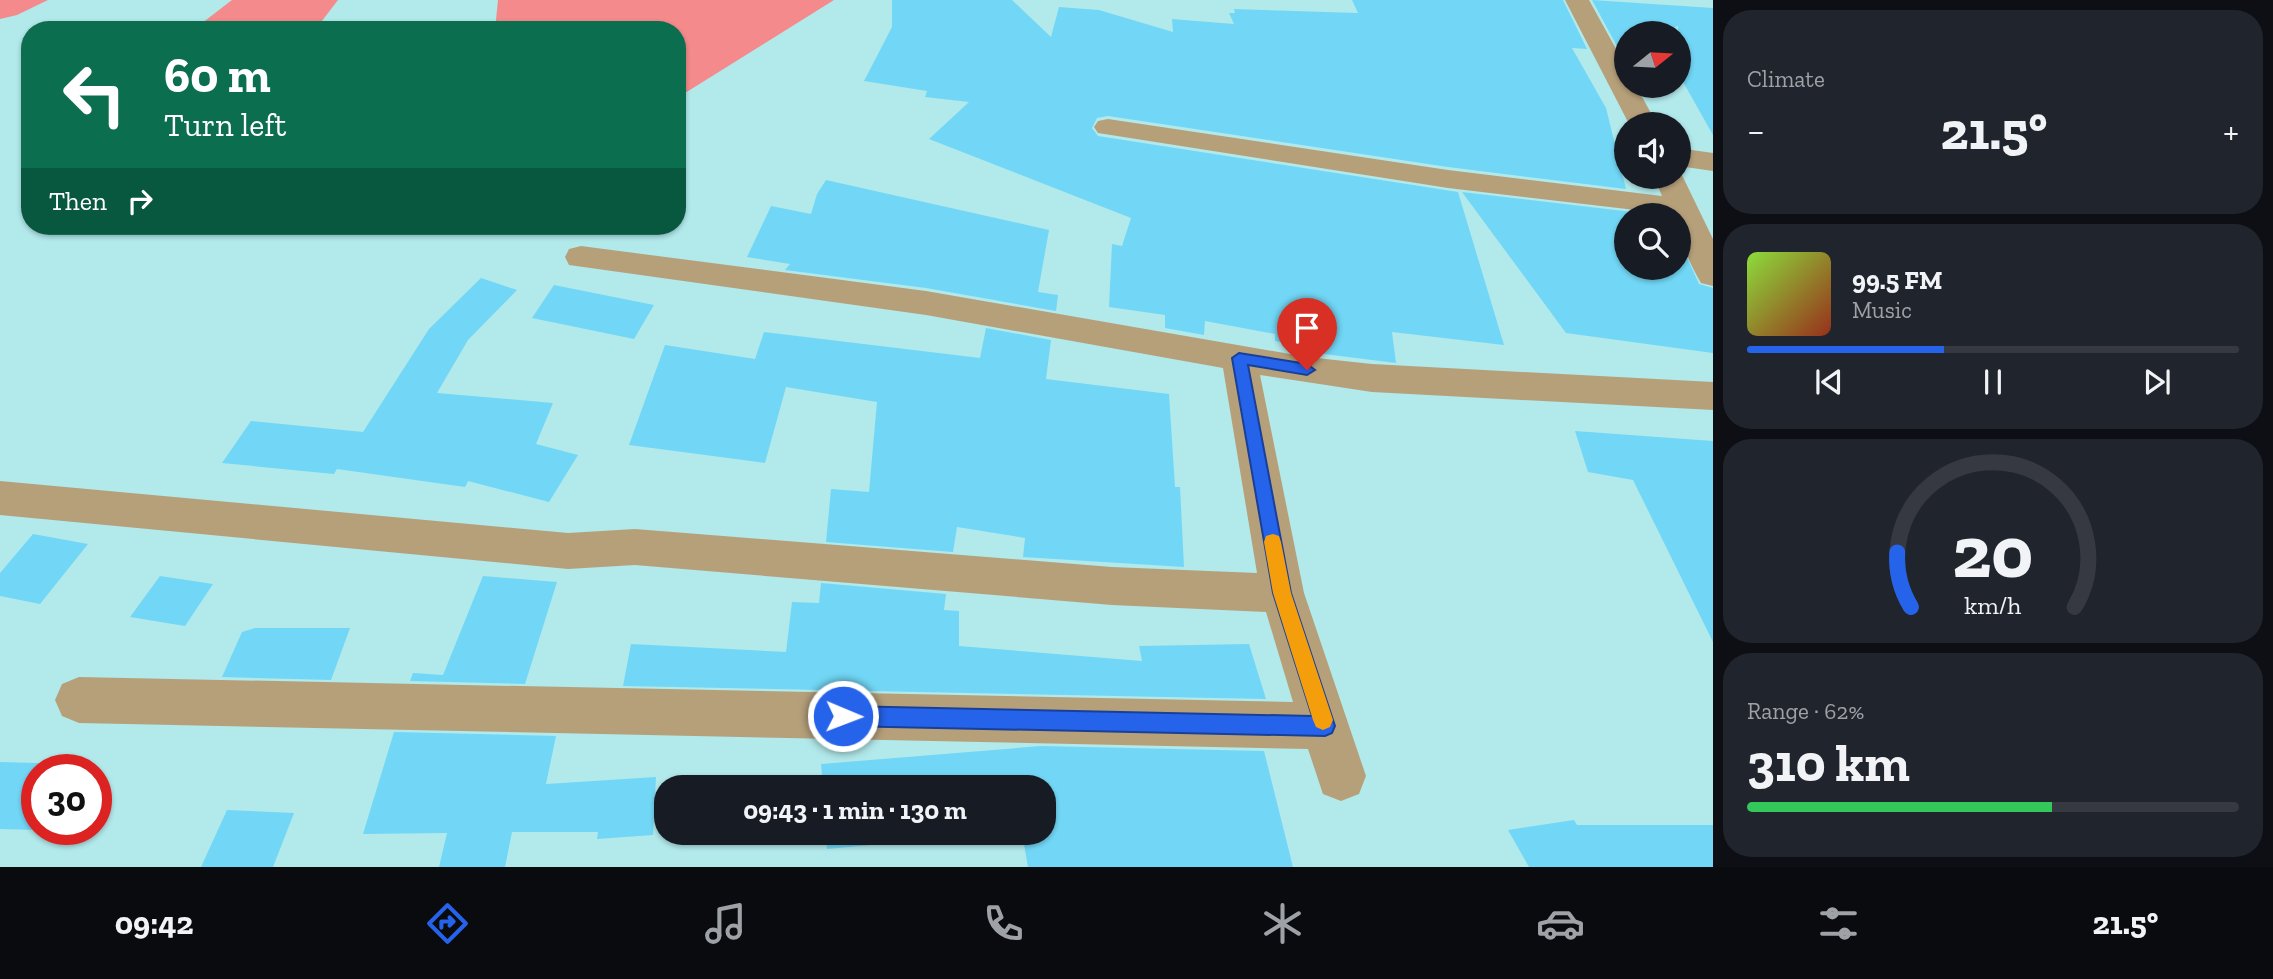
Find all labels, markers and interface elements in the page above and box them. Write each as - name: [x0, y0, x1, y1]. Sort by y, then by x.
- north arrow: [1614, 21, 1690, 98]
- map controls: [1614, 21, 1691, 280]
- text: 60 m: [164, 46, 271, 105]
- icon: left: [49, 49, 140, 140]
- text: Climate: [1747, 65, 1825, 93]
- text: 21.5°: [1940, 100, 2047, 162]
- text: Turn left: [164, 106, 286, 144]
- text: −: [1747, 108, 1765, 154]
- text: +: [2223, 108, 2239, 154]
- button: sound: [1614, 112, 1691, 189]
- icon: right: [121, 182, 159, 220]
- text: Then: [49, 185, 107, 217]
- button: search: [1614, 203, 1691, 280]
- text: 99.5 FM: [1852, 264, 1942, 296]
- text: Music: [1852, 296, 1912, 324]
- pin: [1277, 298, 1337, 370]
- icon: arrive: [1288, 309, 1326, 347]
- icon: previous: [1810, 363, 1848, 401]
- icon: pause: [1974, 363, 2012, 401]
- icon: next: [2138, 363, 2176, 401]
- text: 20: [1952, 508, 2034, 596]
- text: km/h: [1964, 589, 2022, 619]
- position arrow: [806, 679, 880, 753]
- text: Range · 62%: [1747, 697, 1864, 725]
- text: 310 km: [1747, 732, 1910, 794]
- speed limit sign: 30: [21, 754, 112, 845]
- text: 09:43 · 1 min · 130 m: [743, 794, 967, 826]
- icon: directions: [423, 899, 472, 948]
- icon: music: [701, 899, 750, 948]
- icon: phone: [979, 899, 1028, 948]
- icon: climate: [1258, 899, 1307, 948]
- icon: car: [1536, 899, 1585, 948]
- icon: filters: [1814, 899, 1863, 948]
- text: 09:42: [115, 904, 194, 942]
- text: 21.5°: [2093, 904, 2158, 942]

